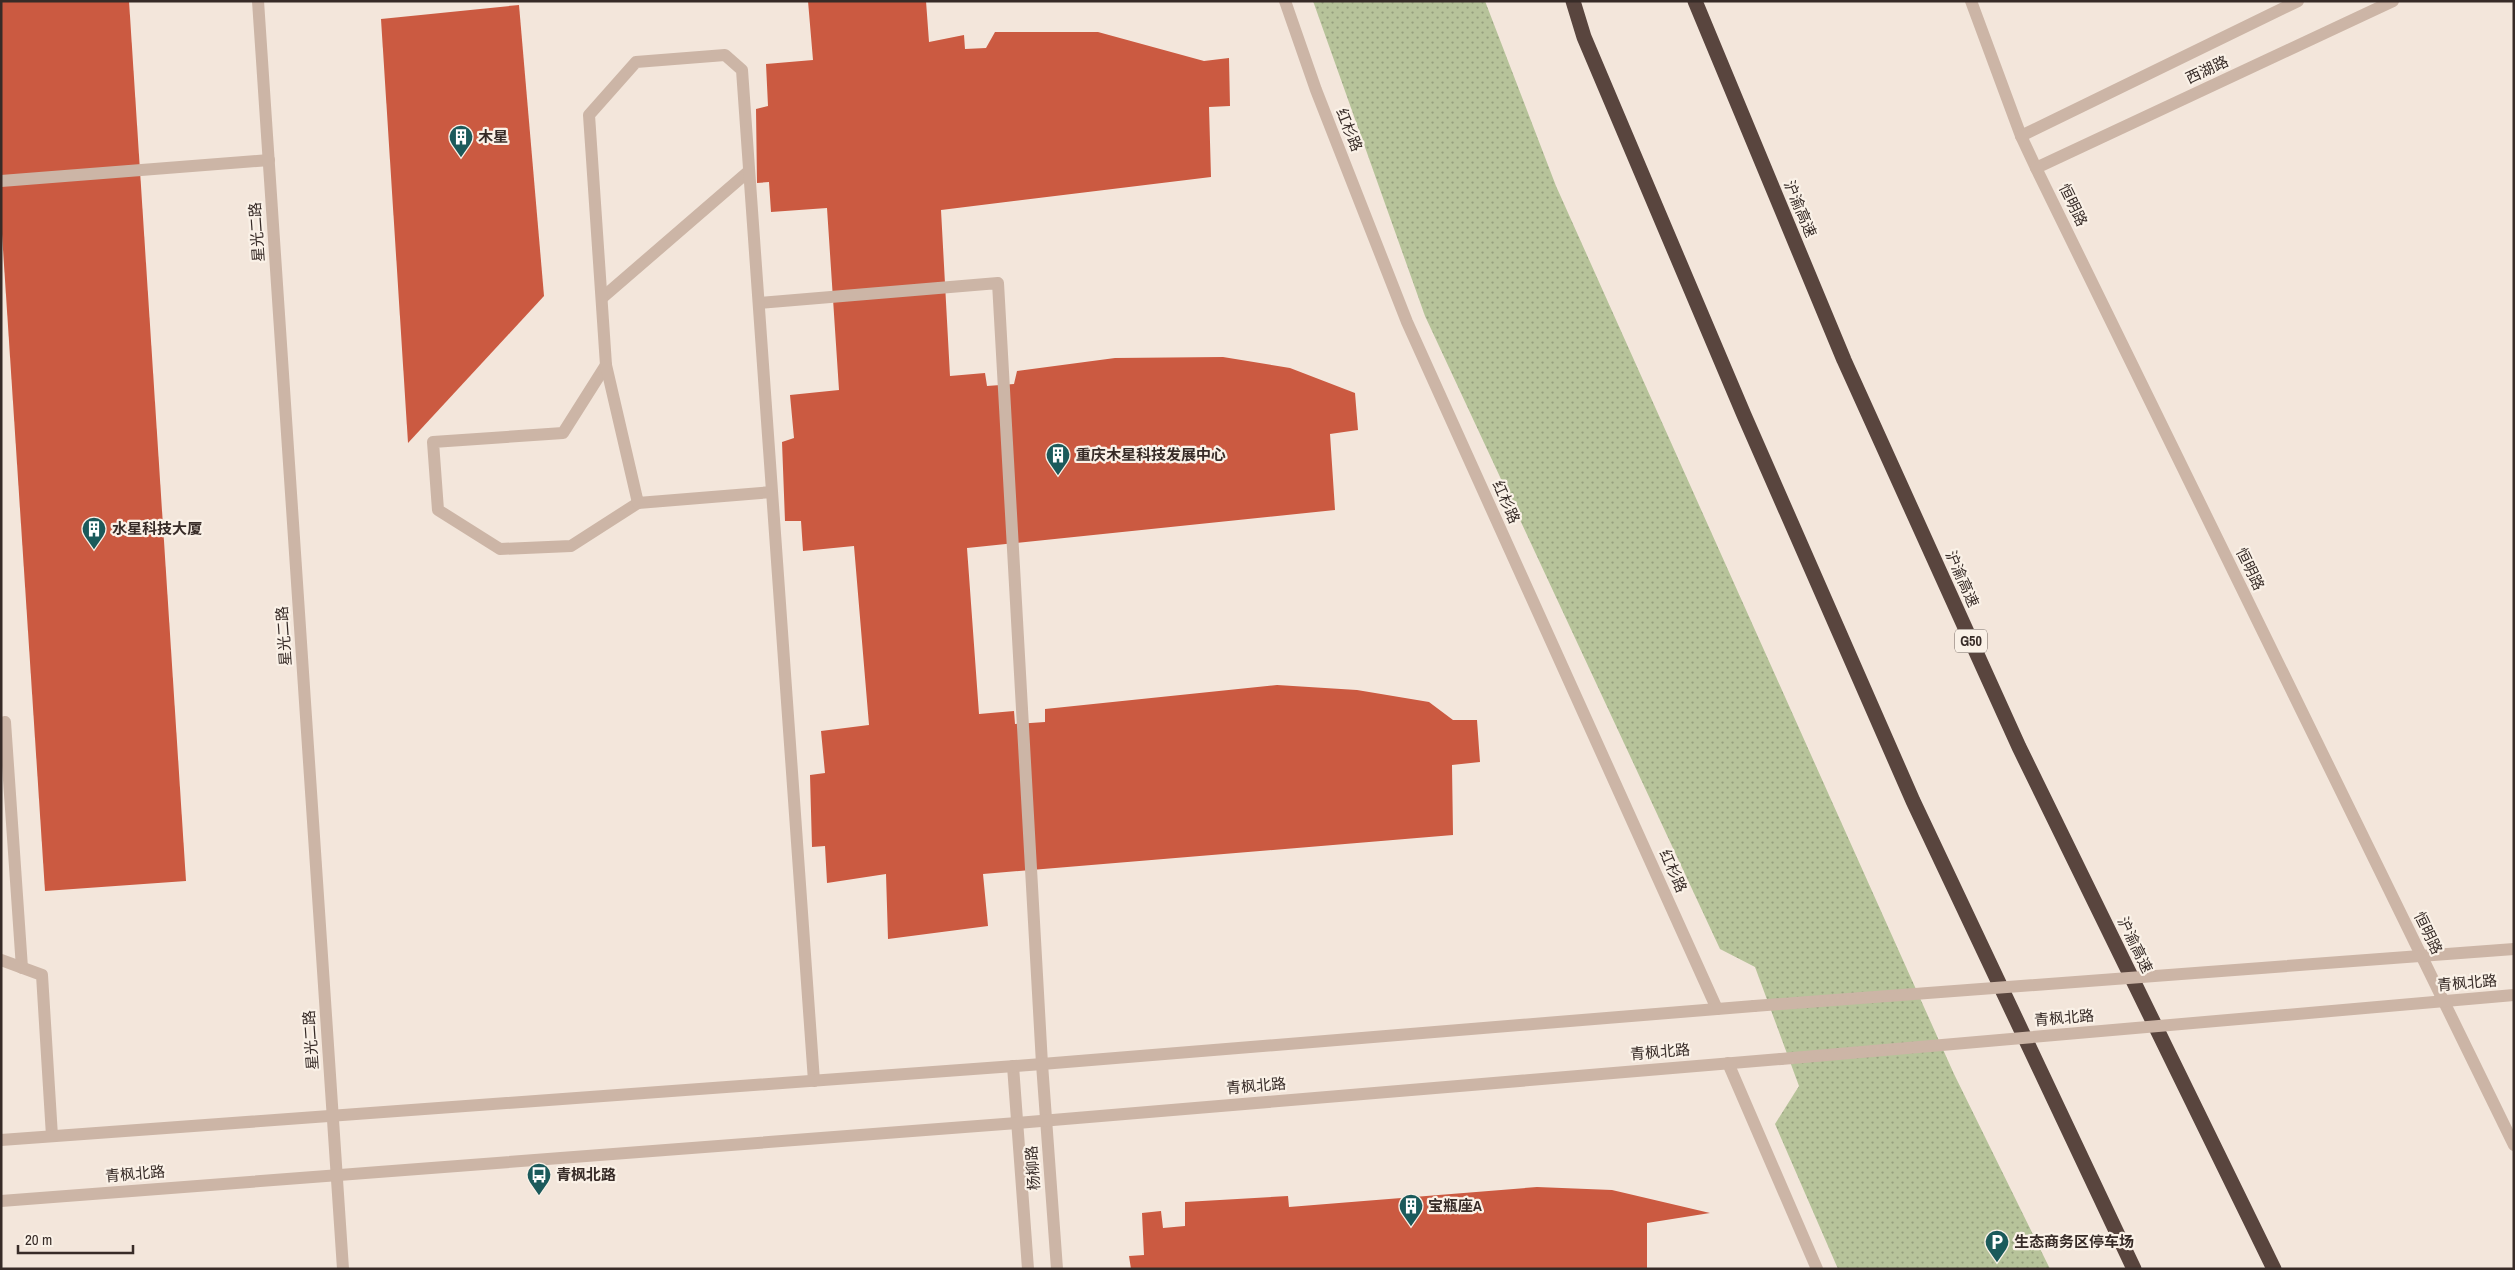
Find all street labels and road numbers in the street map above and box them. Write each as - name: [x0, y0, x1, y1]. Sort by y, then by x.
- street label: 西湖路: [2182, 51, 2232, 89]
- street label: 红杉路: [1331, 105, 1368, 155]
- street label: 沪渝高速: [1779, 177, 1822, 241]
- street label: 恒明路: [2054, 180, 2093, 230]
- street label: 星光二路: [244, 201, 269, 263]
- street label: 红杉路: [1488, 477, 1525, 527]
- street label: 恒明路: [2231, 544, 2270, 594]
- street label: 沪渝高速: [1941, 547, 1984, 610]
- street label: 星光二路: [271, 605, 296, 667]
- road number: G50: [1955, 630, 1987, 652]
- street label: 红杉路: [1655, 846, 1692, 896]
- street label: 恒明路: [2409, 908, 2448, 958]
- street label: 沪渝高速: [2113, 913, 2158, 976]
- street label: 青枫北路: [2436, 969, 2498, 996]
- street label: 青枫北路: [2033, 1004, 2095, 1031]
- street label: 星光二路: [298, 1009, 323, 1071]
- street label: 青枫北路: [1629, 1038, 1691, 1065]
- street label: 青枫北路: [1225, 1072, 1287, 1099]
- street label: 杨柳路: [1020, 1145, 1045, 1191]
- street label: 青枫北路: [104, 1160, 166, 1187]

